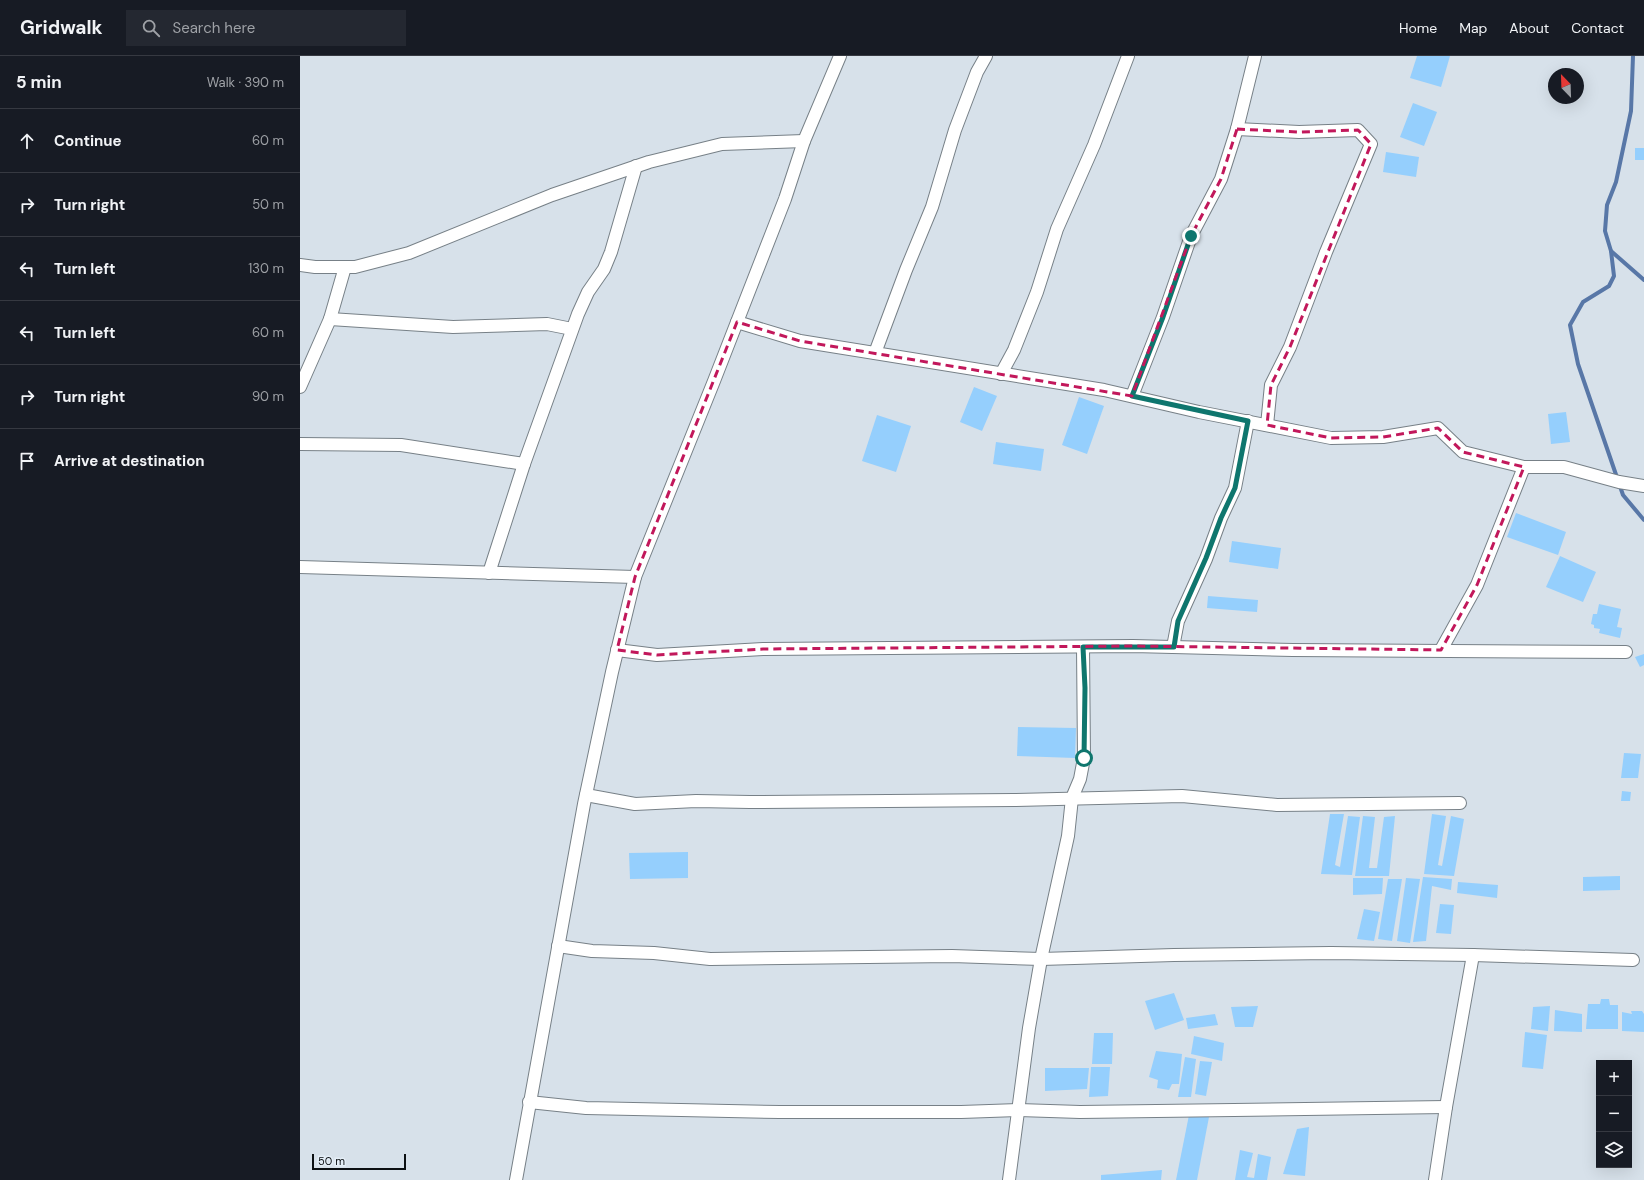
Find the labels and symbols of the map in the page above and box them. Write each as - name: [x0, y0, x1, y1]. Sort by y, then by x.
- north arrow: [1548, 68, 1584, 104]
- route end: [1182, 227, 1200, 245]
- route start: [1075, 749, 1093, 767]
- scale bar: [312, 1152, 406, 1171]

